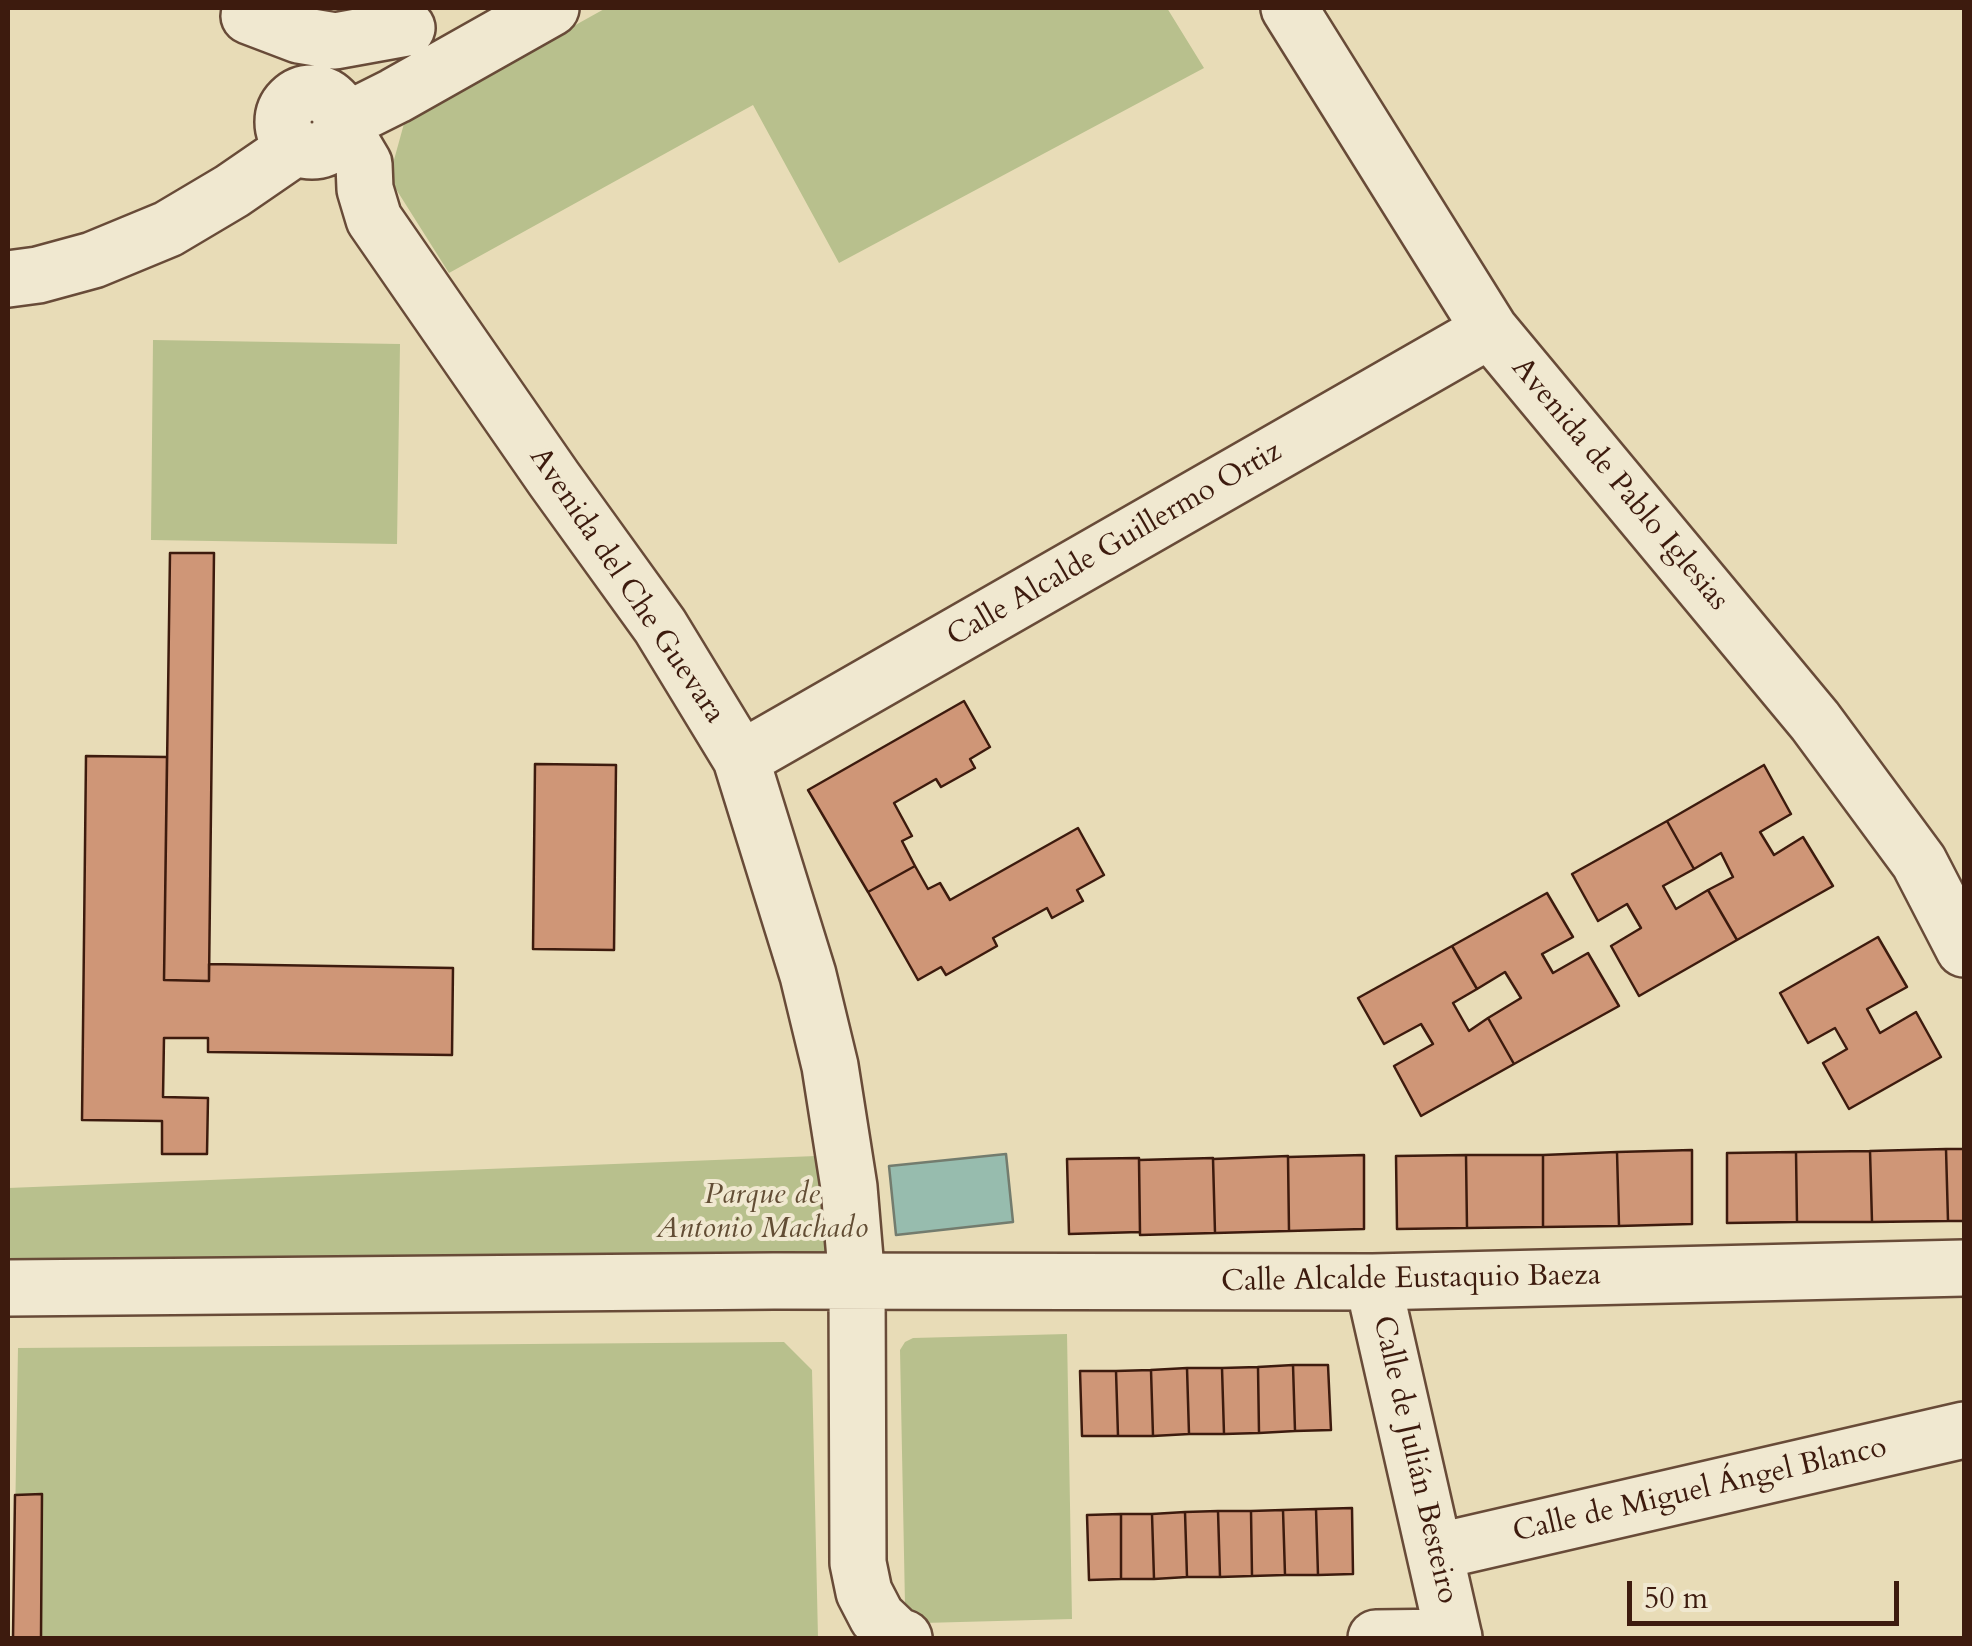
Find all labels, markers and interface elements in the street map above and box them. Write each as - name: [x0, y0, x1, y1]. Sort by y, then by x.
- street label: Avenida de Pablo Iglesias: [1503, 351, 1735, 619]
- street label: Calle Alcalde Guillermo Ortiz: [941, 434, 1289, 656]
- street label: Avenida del Che Guevara: [520, 441, 732, 731]
- park label: Parque de Antonio Machado: [656, 1178, 868, 1248]
- street label: Calle Alcalde Eustaquio Baeza: [1221, 1259, 1601, 1301]
- street label: Calle de Julián Besteiro: [1363, 1313, 1465, 1607]
- street label: Calle de Miguel Ángel Blanco: [1510, 1430, 1890, 1552]
- scale bar: [1632, 1561, 1904, 1623]
- text: 50 m: [1644, 1578, 1708, 1619]

